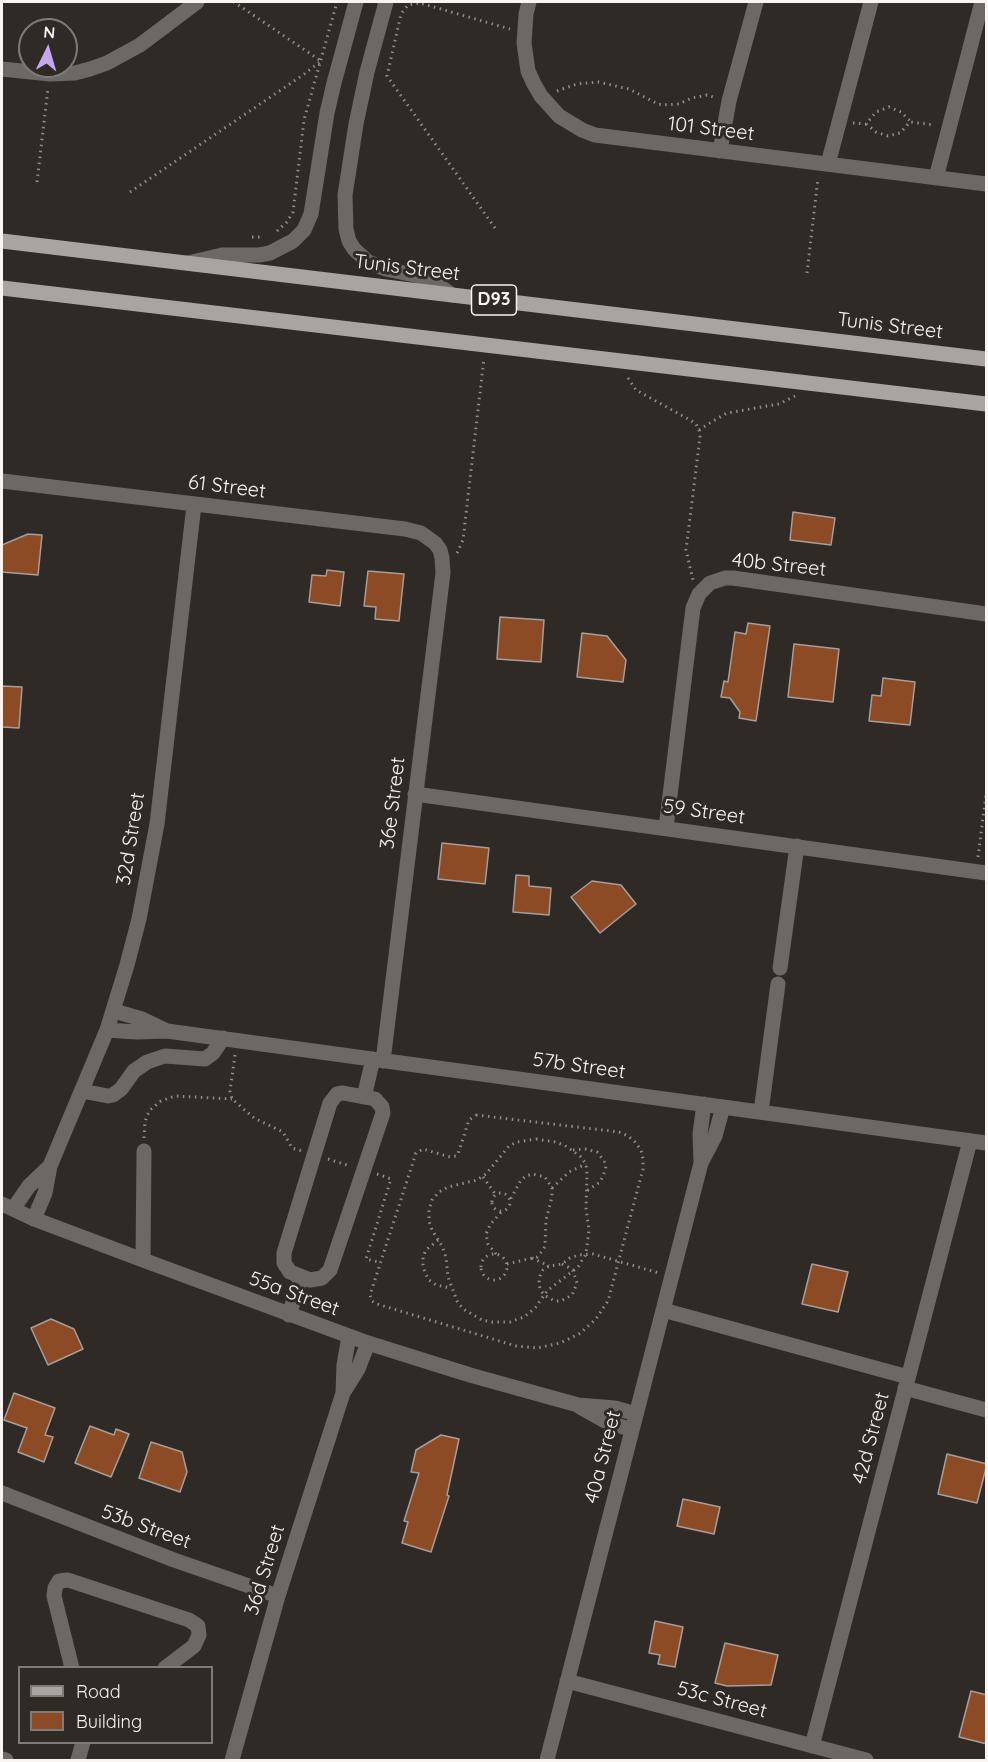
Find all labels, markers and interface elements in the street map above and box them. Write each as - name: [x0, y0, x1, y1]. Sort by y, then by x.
- north arrow: [18, 18, 78, 78]
- text: N: [43, 22, 56, 43]
- street label: 101 Street: [666, 112, 756, 146]
- street label: Tunis Street: [353, 250, 461, 286]
- road number: D93: [472, 285, 516, 315]
- street label: Tunis Street: [836, 308, 944, 344]
- street label: 61 Street: [187, 470, 267, 504]
- street label: 40b Street: [731, 548, 827, 582]
- street label: 36e Street: [375, 756, 411, 850]
- street label: 32d Street: [112, 791, 150, 887]
- street label: 59 Street: [662, 794, 746, 830]
- street label: 57b Street: [531, 1048, 627, 1084]
- street label: 55a Street: [246, 1267, 342, 1321]
- street label: 42d Street: [847, 1390, 895, 1486]
- street label: 40a Street: [580, 1408, 626, 1506]
- street label: 53b Street: [98, 1500, 194, 1554]
- street label: 36d Street: [240, 1522, 290, 1618]
- legend: [18, 1666, 213, 1744]
- street label: 53c Street: [675, 1677, 769, 1723]
- text: Road: [76, 1680, 121, 1703]
- text: Building: [76, 1710, 142, 1733]

